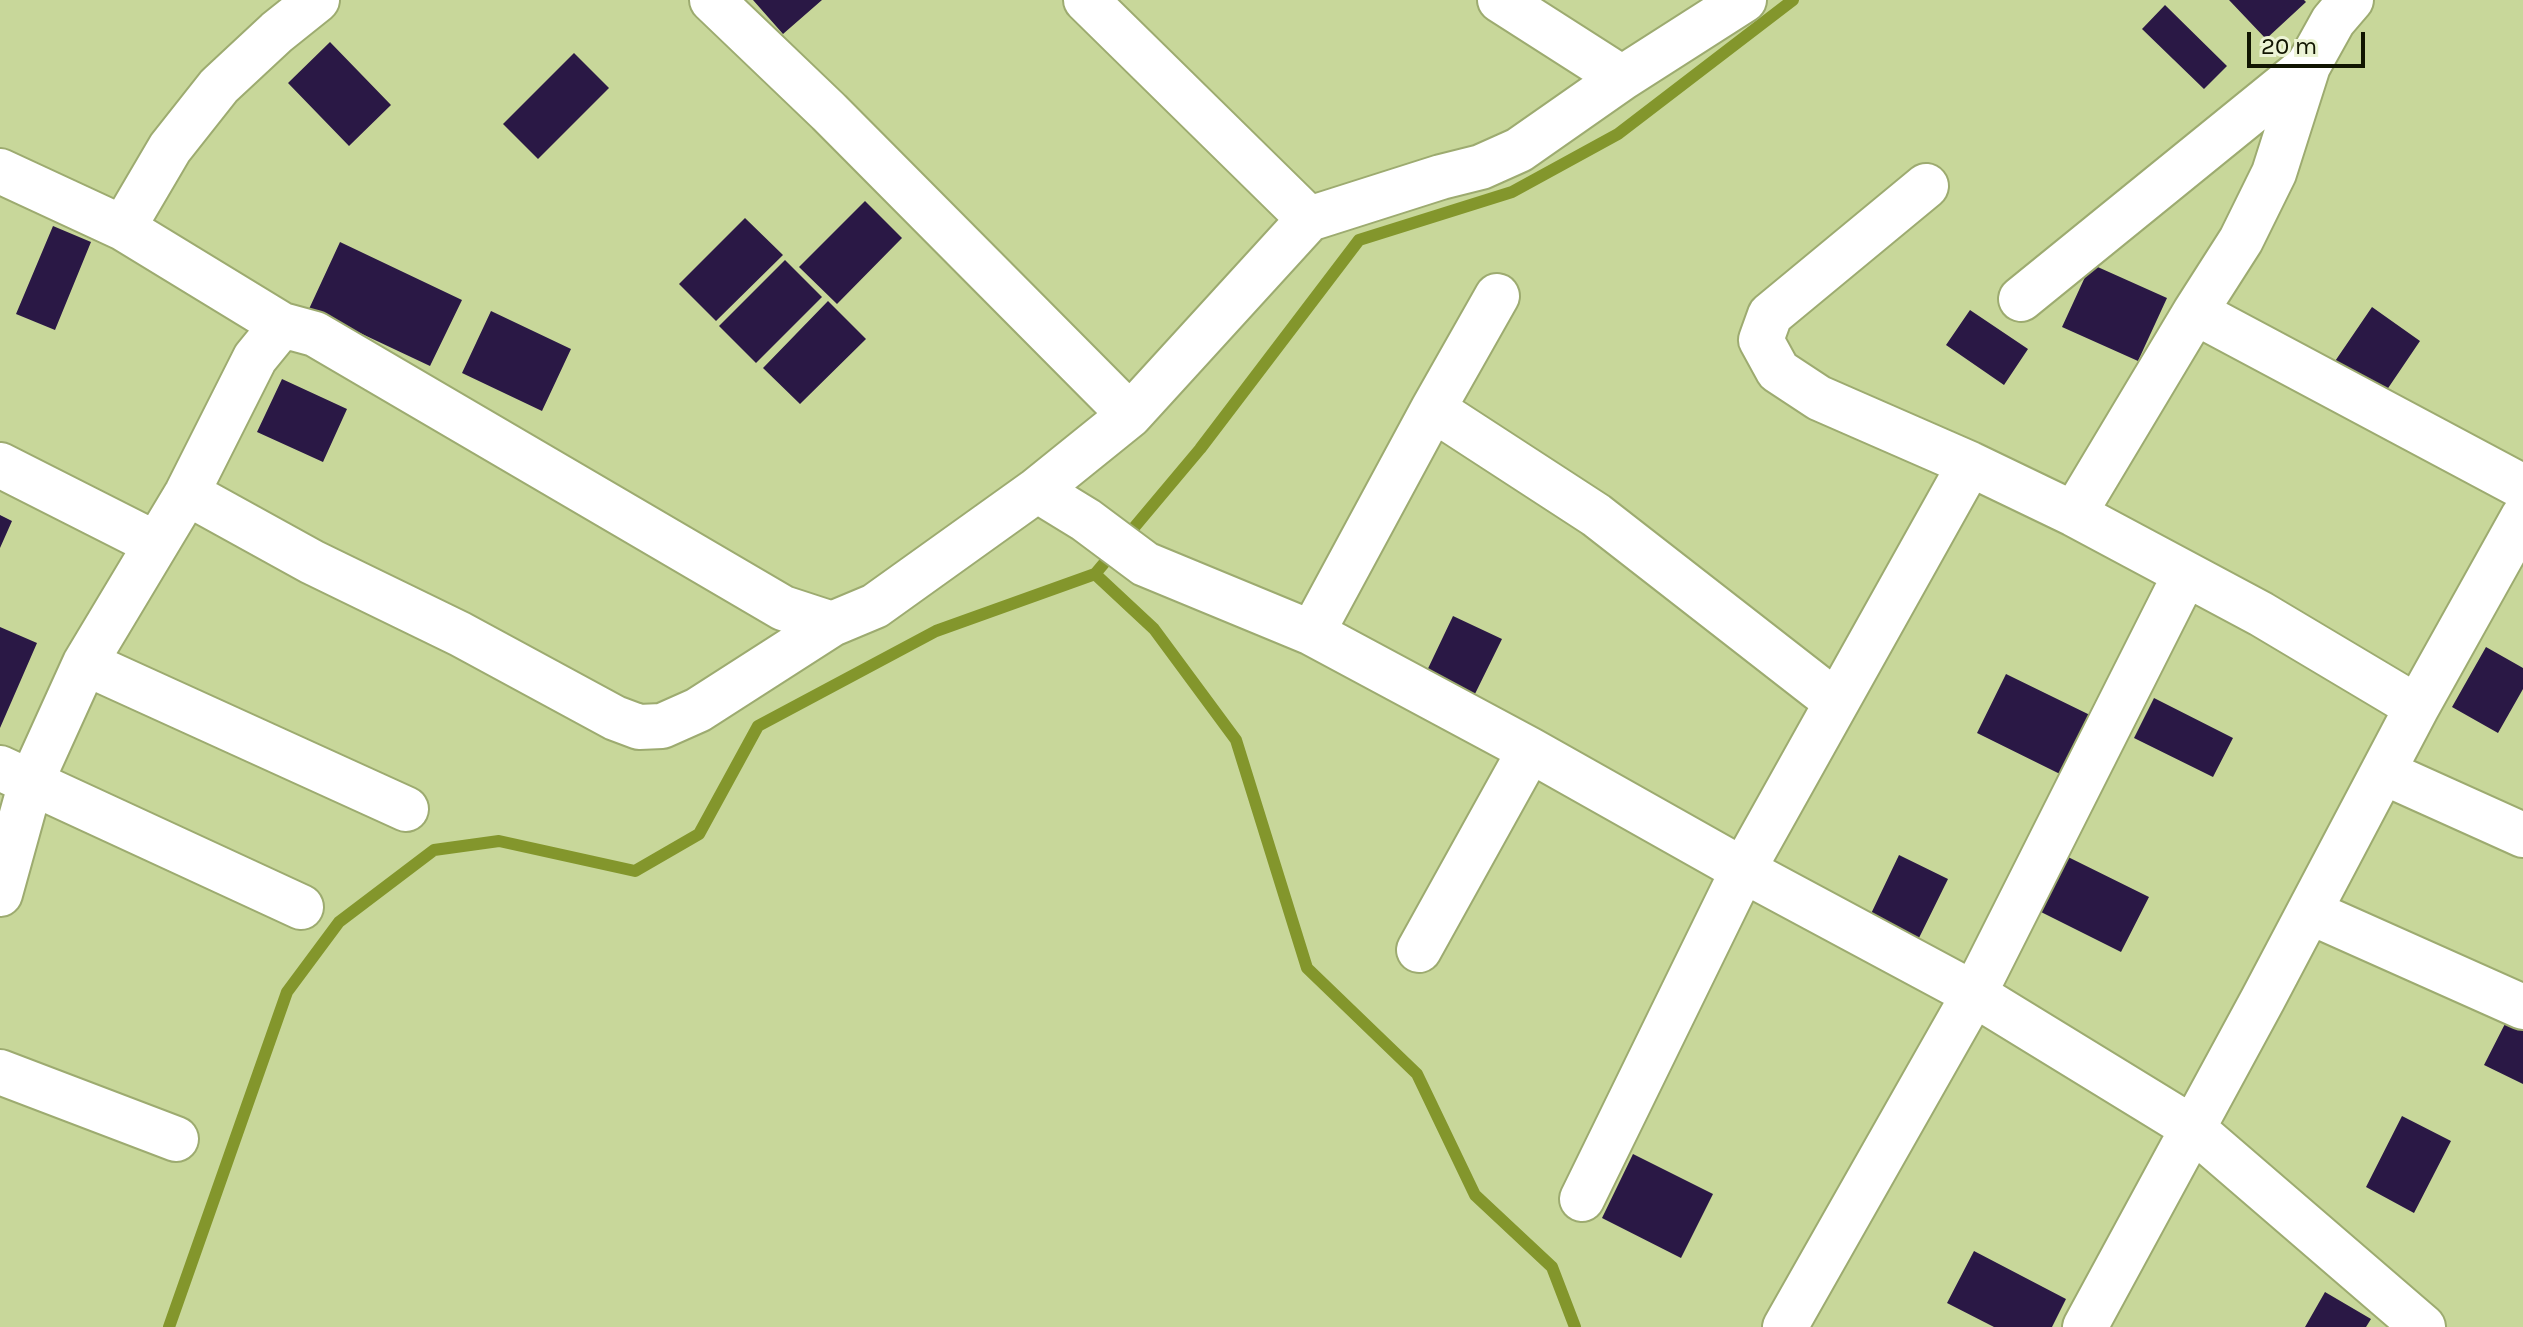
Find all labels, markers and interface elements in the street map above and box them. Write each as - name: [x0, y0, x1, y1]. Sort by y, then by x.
- scale bar: [2251, 16, 2369, 66]
- text: 20 m: [2261, 32, 2317, 60]

